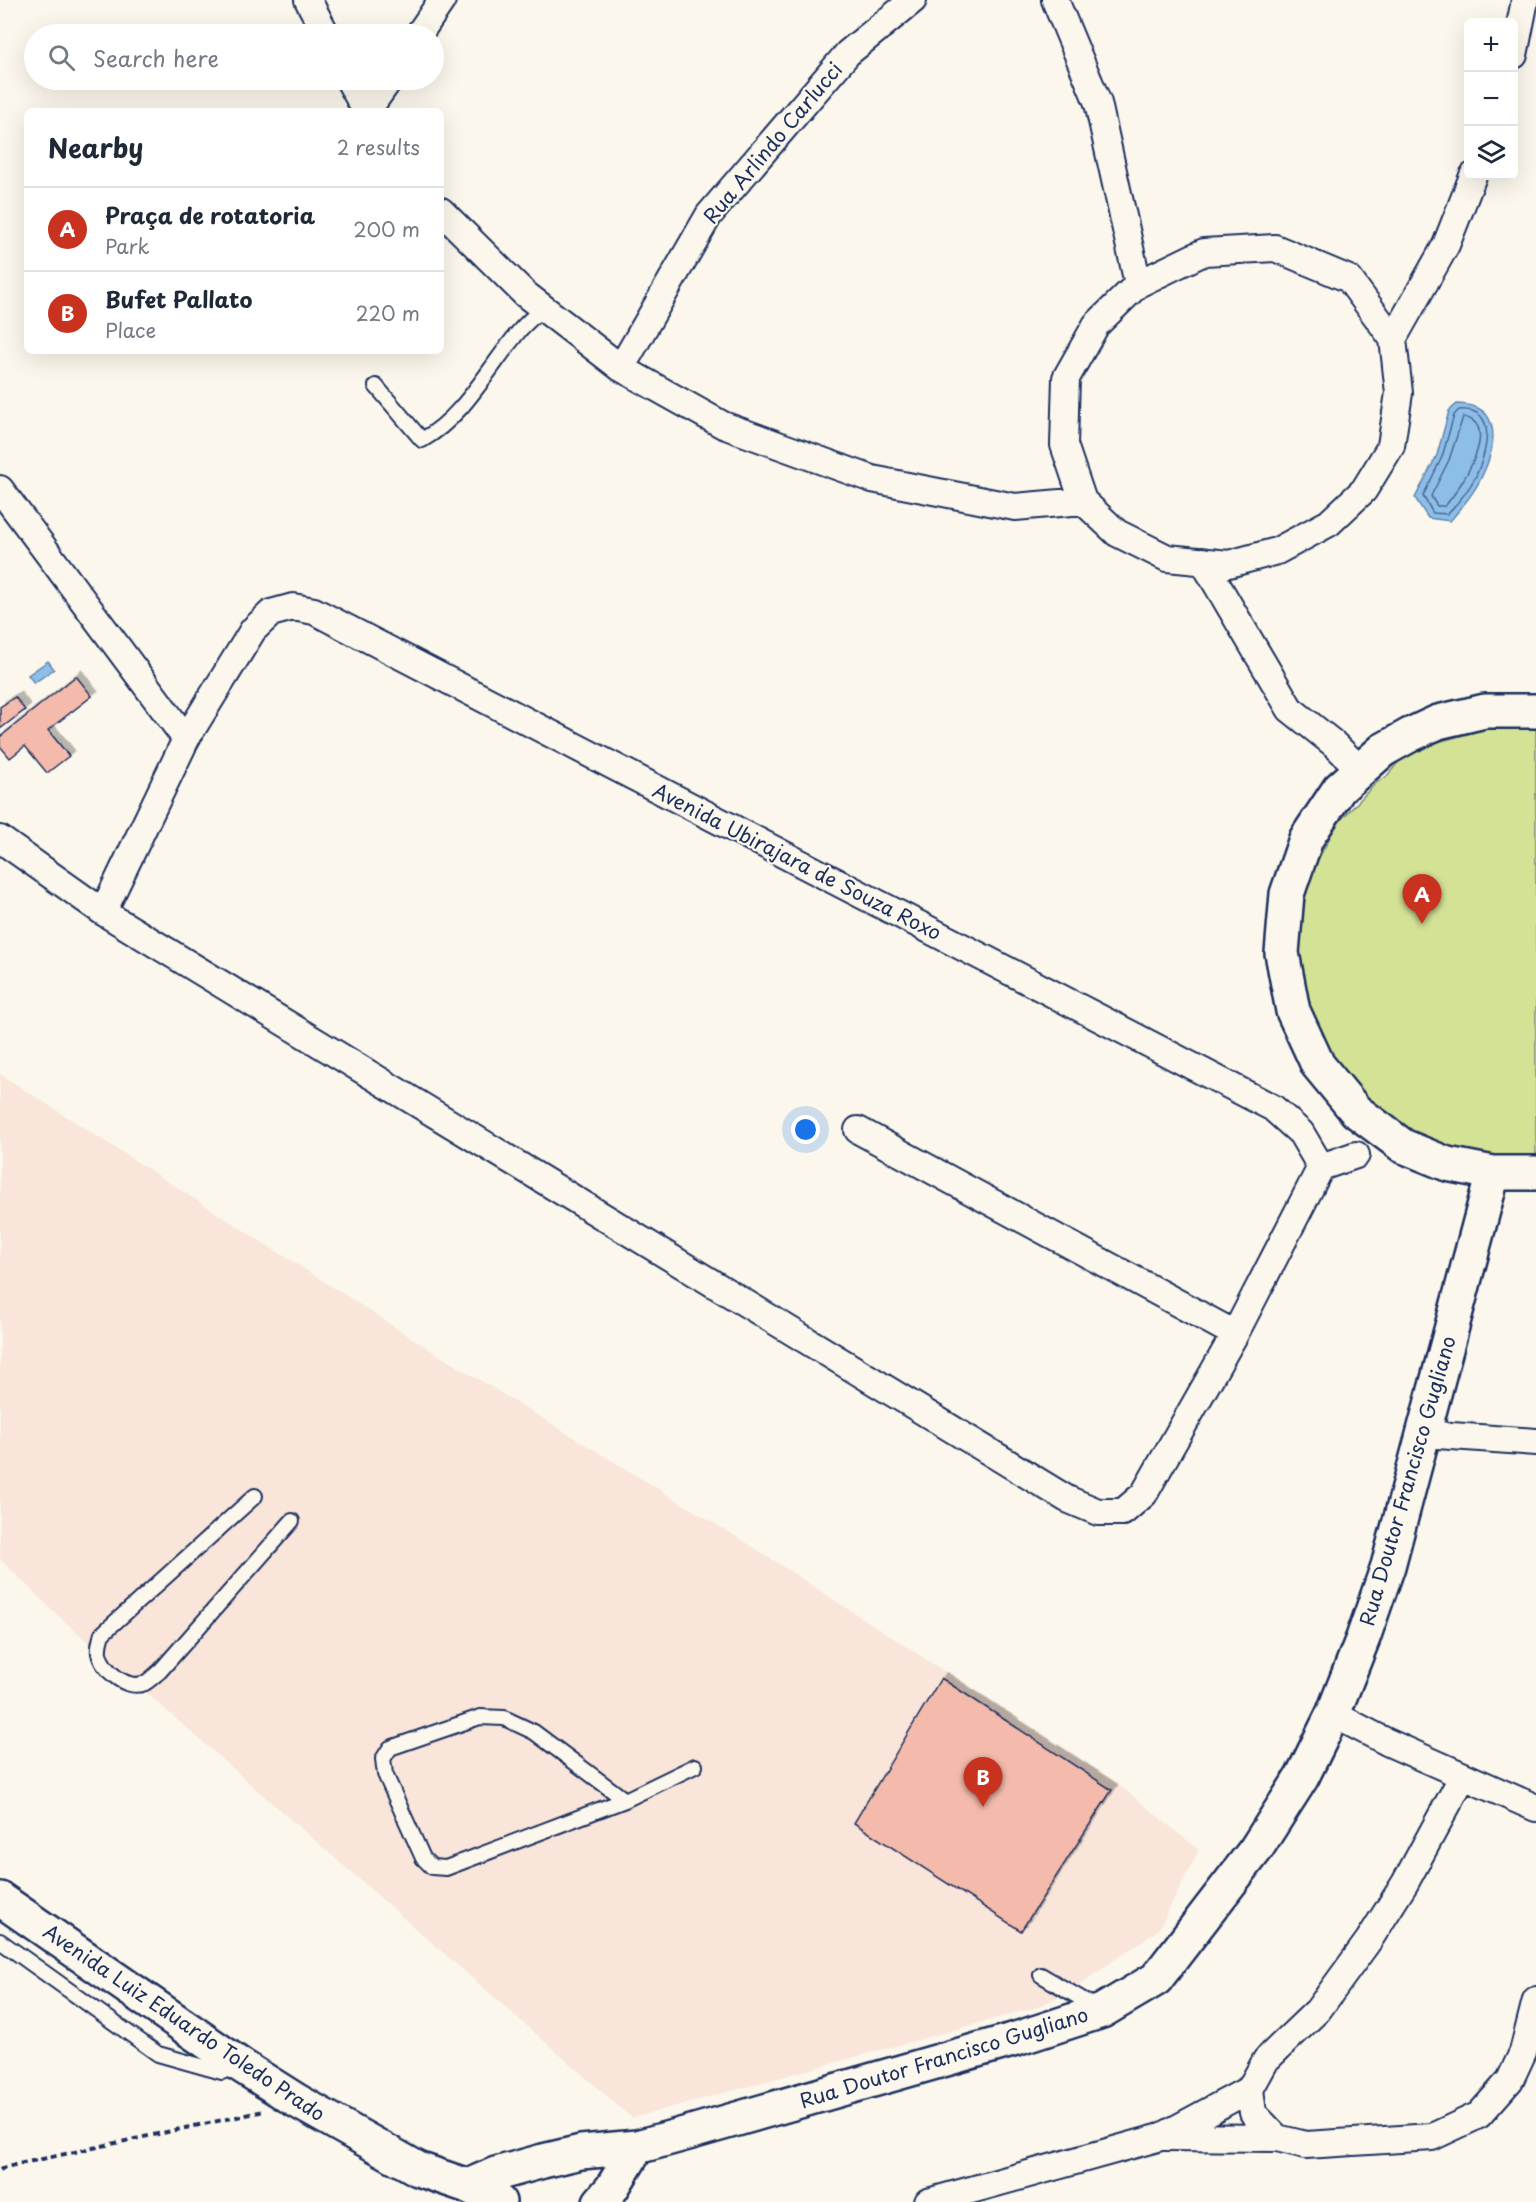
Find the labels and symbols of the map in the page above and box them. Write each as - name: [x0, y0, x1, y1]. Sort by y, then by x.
- street label: Rua Arlindo Carlucci: [696, 55, 849, 230]
- street label: Avenida Ubirajara de Souza Roxo: [648, 775, 947, 947]
- pin: A: [1402, 874, 1442, 924]
- your location: [791, 1115, 820, 1144]
- street label: Rua Doutor Francisco Gugliano: [1351, 1332, 1463, 1629]
- pin: B: [964, 1758, 1002, 1807]
- street label: Avenida Luiz Eduardo Toledo Prado: [38, 1916, 332, 2128]
- street label: Rua Doutor Francisco Gugliano: [796, 1999, 1092, 2115]

